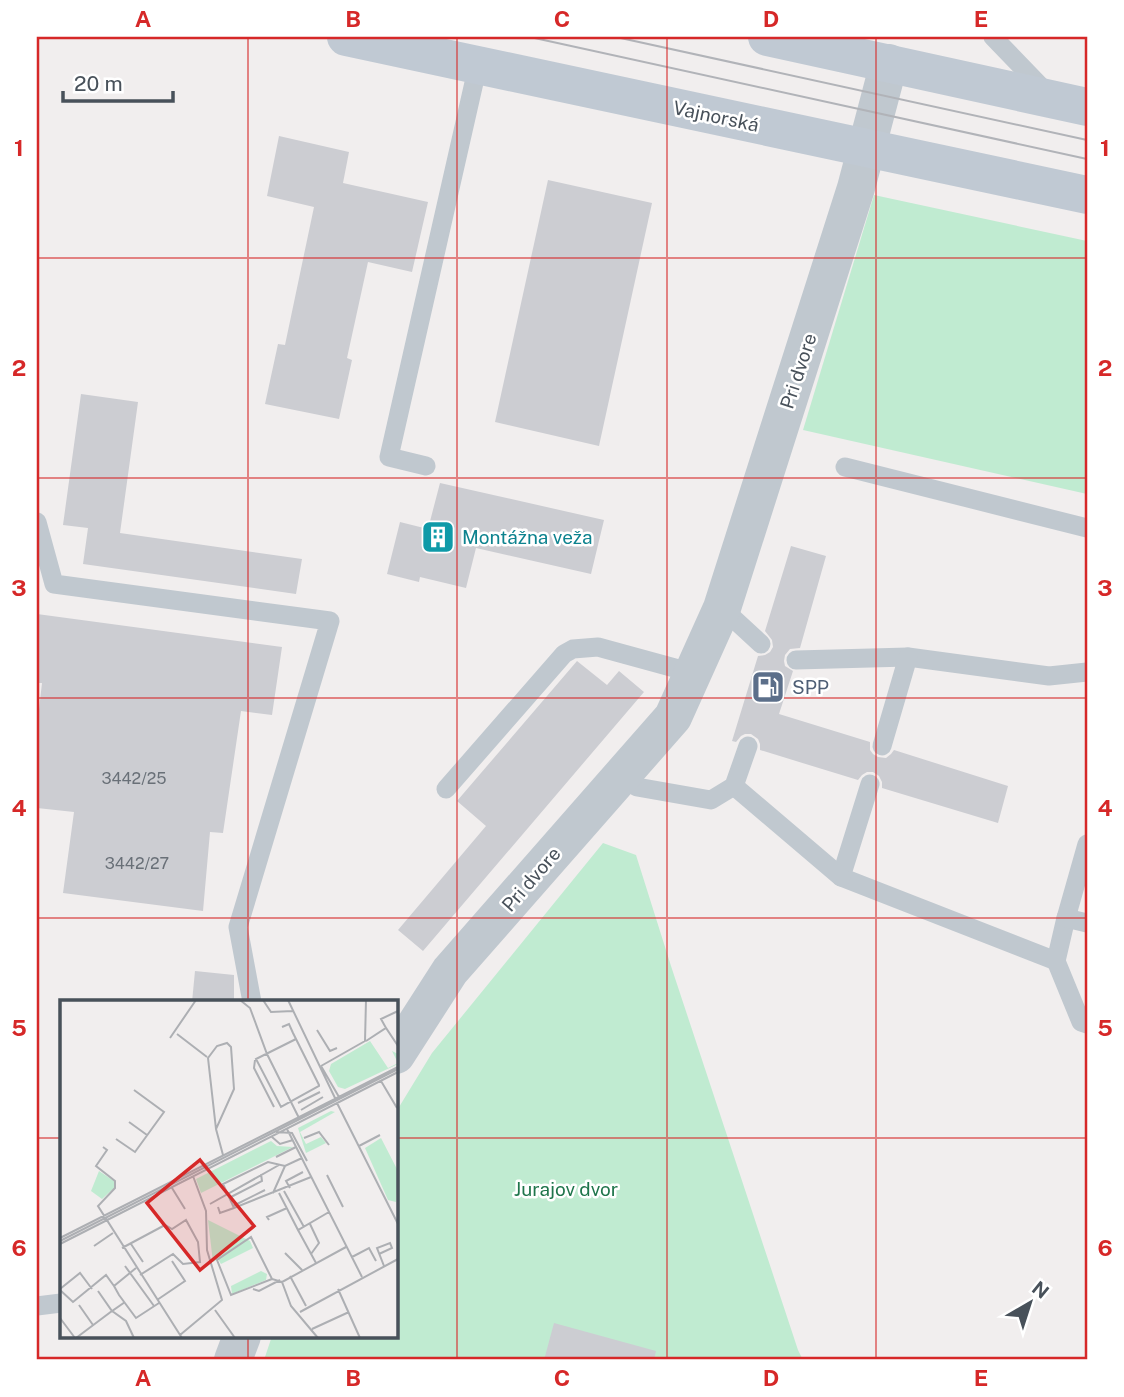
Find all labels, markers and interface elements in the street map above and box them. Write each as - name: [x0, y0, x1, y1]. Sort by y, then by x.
- text: A: [135, 5, 152, 32]
- text: B: [345, 5, 361, 32]
- text: C: [554, 5, 570, 32]
- text: D: [763, 5, 779, 32]
- text: E: [974, 5, 988, 32]
- scale bar: [63, 60, 173, 104]
- text: 20 m: [74, 71, 123, 96]
- street label: Vajnorská: [671, 96, 761, 136]
- text: 1: [14, 134, 24, 161]
- text: 1: [1100, 134, 1110, 161]
- street label: Pri dvore: [775, 330, 821, 412]
- text: 2: [12, 354, 26, 381]
- text: 2: [1098, 354, 1112, 381]
- building icon: Montážna veža: [419, 518, 457, 556]
- place label: Montážna veža: [462, 526, 593, 548]
- text: 3: [11, 574, 27, 601]
- text: 3: [1097, 574, 1113, 601]
- fuel station icon: SPP: [749, 668, 787, 706]
- place label: SPP: [792, 676, 829, 698]
- house number: 3442/25: [101, 769, 167, 788]
- text: 4: [11, 794, 27, 821]
- text: 4: [1097, 794, 1113, 821]
- street label: Pri dvore: [497, 842, 565, 916]
- house number: 3442/27: [105, 854, 169, 873]
- inset map: [60, 1000, 397, 1338]
- text: 5: [11, 1014, 27, 1041]
- text: 5: [1097, 1014, 1113, 1041]
- park label: Jurajov dvor: [514, 1178, 618, 1200]
- text: 6: [11, 1234, 27, 1261]
- text: 6: [1097, 1234, 1113, 1261]
- north arrow: [995, 1268, 1064, 1338]
- text: N: [1028, 1277, 1053, 1303]
- text: A: [135, 1364, 152, 1391]
- text: B: [345, 1364, 361, 1391]
- text: C: [554, 1364, 570, 1391]
- text: D: [763, 1364, 779, 1391]
- text: E: [974, 1364, 988, 1391]

